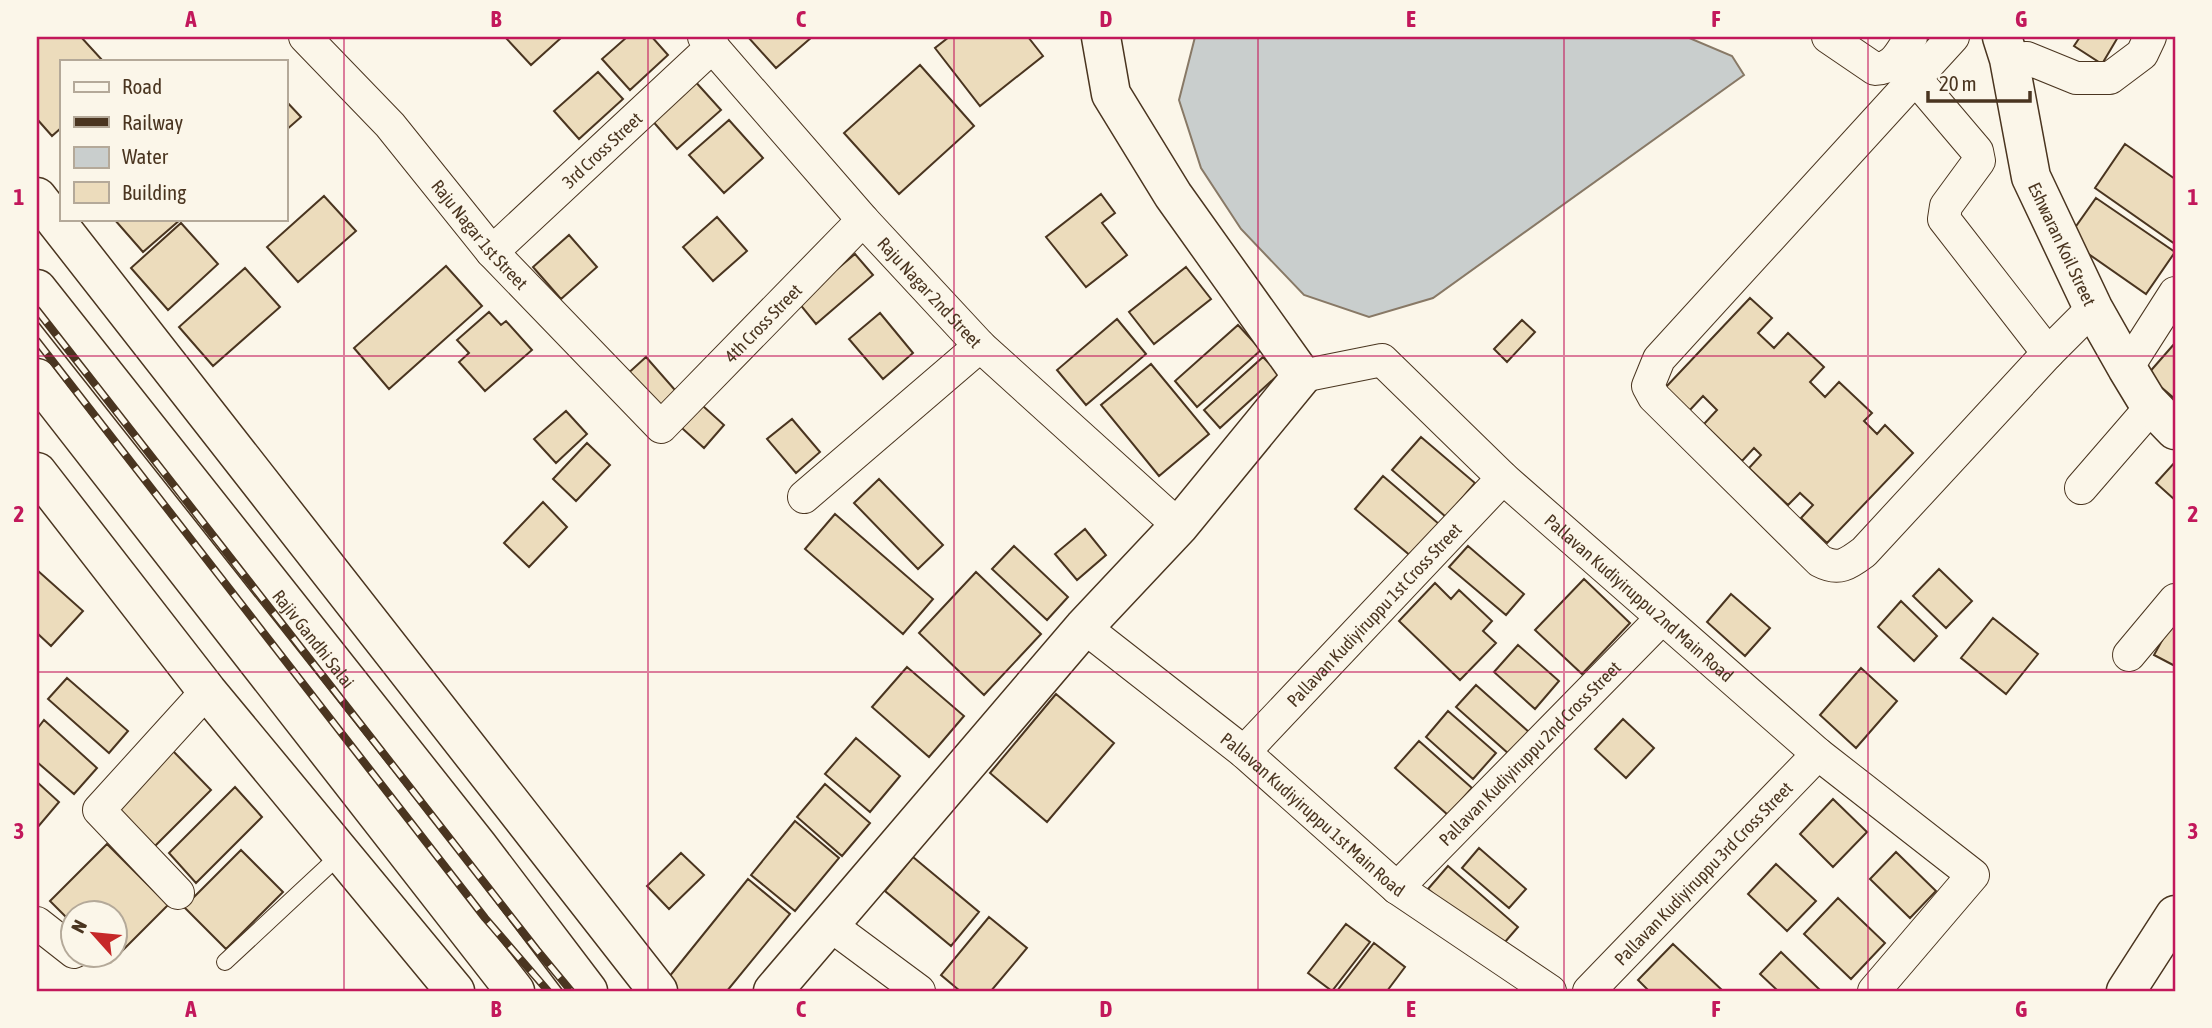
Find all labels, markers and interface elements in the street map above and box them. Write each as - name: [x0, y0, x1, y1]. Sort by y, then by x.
- text: A: [184, 6, 197, 32]
- text: B: [491, 6, 502, 32]
- text: C: [796, 6, 807, 32]
- text: D: [1100, 6, 1113, 32]
- text: E: [1406, 6, 1416, 32]
- text: F: [1711, 6, 1721, 32]
- text: G: [2015, 6, 2027, 32]
- legend: [60, 60, 287, 220]
- scale bar: [1928, 60, 2030, 104]
- text: 20 m: [1939, 71, 1977, 95]
- text: Road: [122, 74, 162, 98]
- street label: 3rd Cross Street: [557, 107, 646, 192]
- text: Railway: [122, 110, 184, 134]
- text: Water: [122, 144, 169, 168]
- street label: Raju Nagar 1st Street: [428, 175, 532, 293]
- street label: Eshwaran Koil Street: [2024, 179, 2101, 309]
- text: Building: [122, 180, 186, 204]
- text: 1: [14, 184, 25, 210]
- text: 1: [2188, 184, 2199, 210]
- street label: Raju Nagar 2nd Street: [874, 233, 986, 352]
- street label: 4th Cross Street: [720, 279, 806, 367]
- text: 2: [14, 501, 24, 527]
- text: 2: [2188, 501, 2198, 527]
- street label: Pallavan Kudiyiruppu 2nd Main Road: [1541, 509, 1738, 686]
- street label: Pallavan Kudiyiruppu 1st Cross Street: [1282, 519, 1465, 711]
- street label: Rajiv Gandhi Salai: [269, 585, 359, 692]
- street label: Pallavan Kudiyiruppu 2nd Cross Street: [1434, 656, 1625, 850]
- street label: Pallavan Kudiyiruppu 1st Main Road: [1217, 728, 1409, 901]
- street label: Pallavan Kudiyiruppu 3rd Cross Street: [1610, 777, 1796, 969]
- text: 3: [14, 818, 24, 844]
- text: 3: [2188, 818, 2198, 844]
- north arrow: [60, 898, 130, 968]
- text: N: [67, 916, 91, 936]
- text: A: [184, 996, 197, 1022]
- text: B: [491, 996, 502, 1022]
- text: C: [796, 996, 807, 1022]
- text: D: [1100, 996, 1113, 1022]
- text: E: [1406, 996, 1416, 1022]
- text: F: [1711, 996, 1721, 1022]
- text: G: [2015, 996, 2027, 1022]

